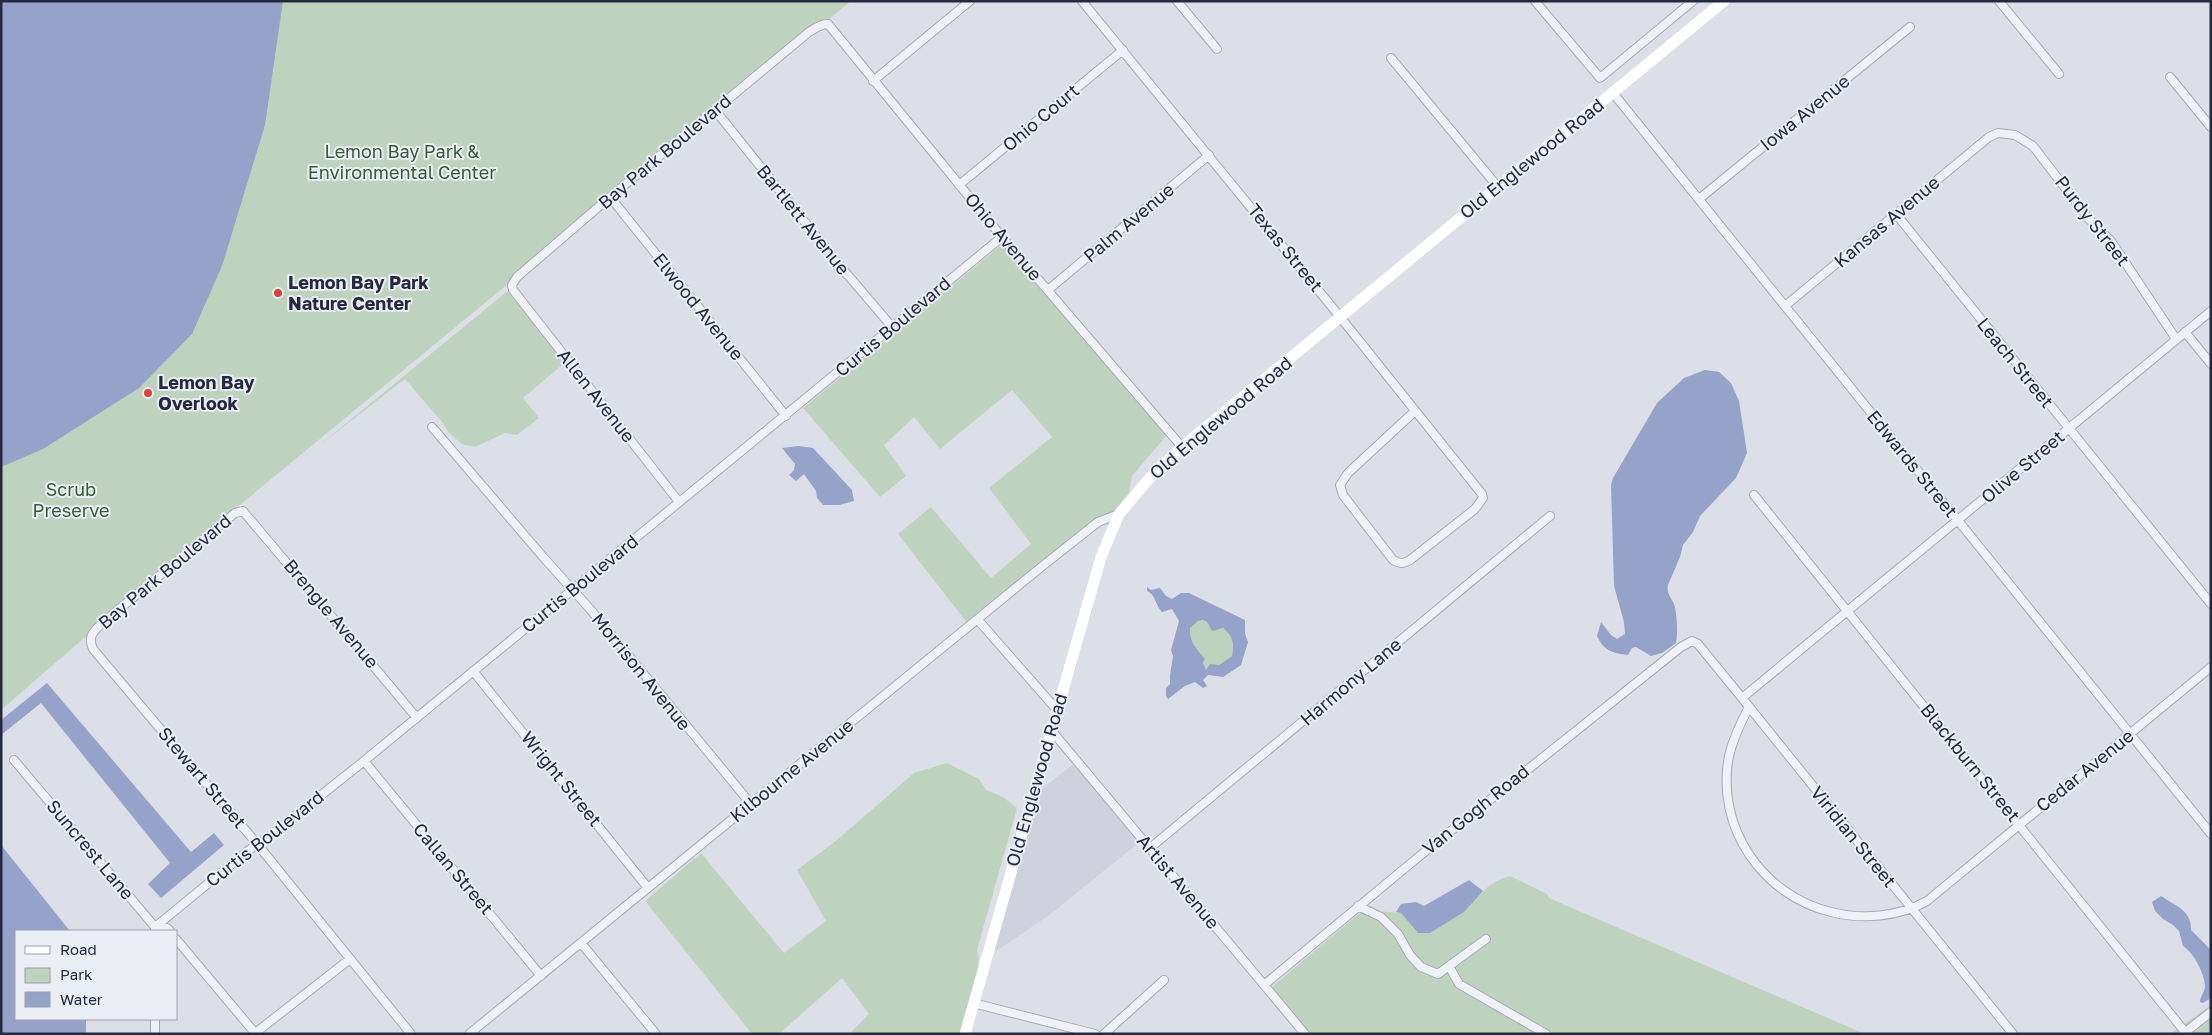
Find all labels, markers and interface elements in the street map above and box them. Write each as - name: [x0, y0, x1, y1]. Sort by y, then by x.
- street label: Iowa Avenue: [1755, 69, 1854, 155]
- street label: Ohio Court: [998, 79, 1083, 156]
- street label: Bay Park Boulevard: [593, 89, 735, 213]
- street label: Old Englewood Road: [1455, 93, 1608, 223]
- park label: Lemon Bay Park & Environmental Center: [308, 140, 496, 183]
- street label: Bartlett Avenue: [753, 160, 855, 279]
- street label: Kansas Avenue: [1829, 171, 1944, 272]
- street label: Purdy Street: [2051, 171, 2135, 270]
- street label: Palm Avenue: [1079, 178, 1178, 267]
- street label: Ohio Avenue: [961, 188, 1047, 285]
- street label: Texas Street: [1244, 199, 1328, 296]
- street label: Elwood Avenue: [649, 248, 749, 364]
- place label: Lemon Bay Park Nature Center: [288, 271, 429, 314]
- street label: Curtis Boulevard: [830, 272, 954, 381]
- marker: Lemon Bay Park Nature Center: [272, 287, 284, 299]
- street label: Leach Street: [1973, 313, 2059, 412]
- street label: Allen Avenue: [553, 344, 640, 447]
- street label: Old Englewood Road: [1145, 351, 1296, 483]
- place label: Lemon Bay Overlook: [158, 371, 255, 414]
- marker: Lemon Bay Overlook: [142, 387, 154, 399]
- street label: Edwards Street: [1863, 405, 1963, 521]
- street label: Olive Street: [1976, 425, 2068, 507]
- park label: Scrub Preserve: [33, 478, 109, 521]
- street label: Bay Park Boulevard: [93, 509, 235, 633]
- street label: Curtis Boulevard: [517, 529, 642, 637]
- street label: Brengle Avenue: [280, 554, 384, 672]
- street label: Morrison Avenue: [588, 608, 696, 734]
- street label: Harmony Lane: [1295, 633, 1405, 730]
- street label: Old Englewood Road: [1001, 691, 1071, 869]
- street label: Blackburn Street: [1916, 699, 2025, 826]
- street label: Kilbourne Avenue: [725, 714, 857, 827]
- street label: Stewart Street: [154, 722, 251, 832]
- street label: Cedar Avenue: [2031, 724, 2138, 816]
- street label: Wright Street: [517, 726, 607, 830]
- street label: Van Gogh Road: [1418, 759, 1533, 859]
- street label: Viridian Street: [1806, 781, 1901, 891]
- street label: Curtis Boulevard: [201, 785, 328, 891]
- street label: Suncrest Lane: [43, 795, 139, 904]
- street label: Callan Street: [409, 818, 498, 919]
- street label: Artist Avenue: [1133, 830, 1225, 933]
- legend: [15, 930, 178, 1020]
- text: Road: [60, 940, 97, 958]
- text: Park: [60, 965, 93, 983]
- text: Water: [60, 990, 103, 1008]

